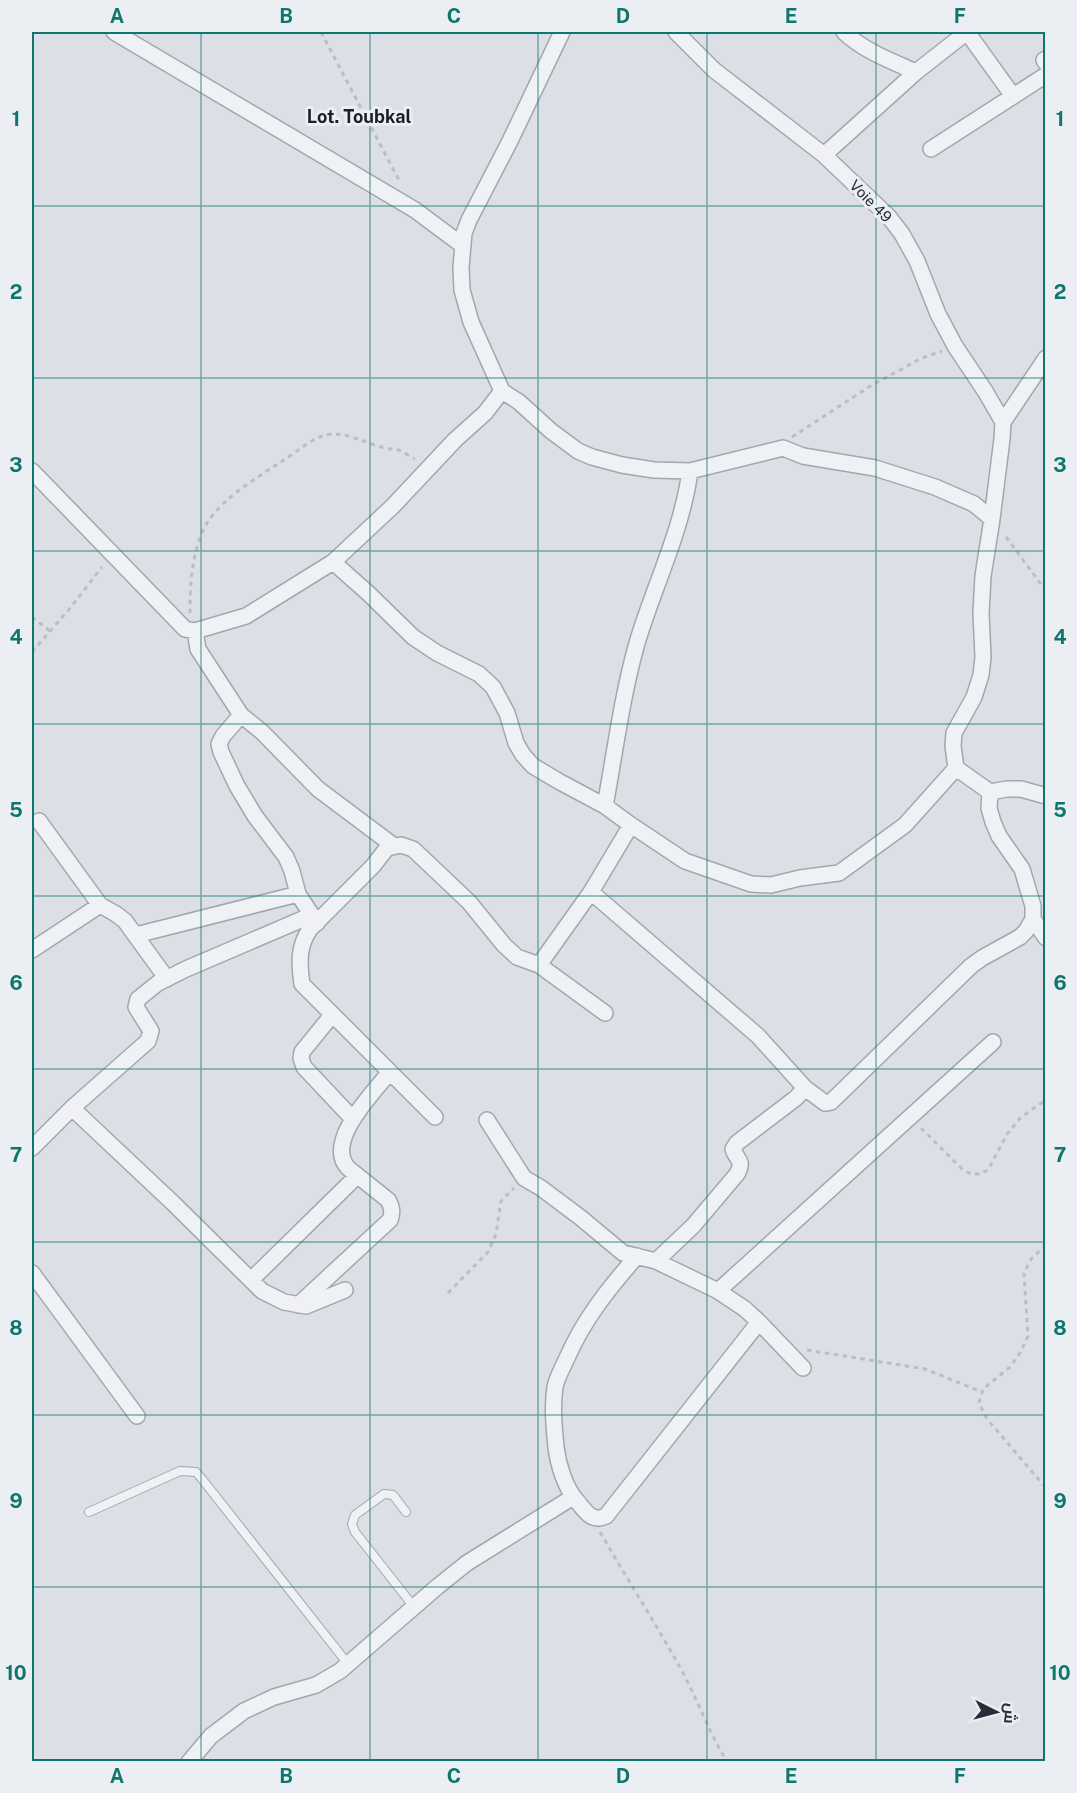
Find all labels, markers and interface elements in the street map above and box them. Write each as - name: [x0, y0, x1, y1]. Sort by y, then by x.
- text: A: [110, 4, 124, 28]
- text: B: [279, 4, 293, 28]
- text: C: [447, 4, 461, 28]
- text: D: [616, 4, 630, 28]
- text: E: [785, 4, 797, 28]
- text: F: [954, 4, 966, 28]
- district label: Lot. Toubkal: [307, 106, 411, 127]
- text: 1: [12, 107, 20, 131]
- text: 1: [1056, 107, 1064, 131]
- street label: Voie 49: [846, 176, 896, 226]
- text: 2: [10, 280, 22, 304]
- text: 2: [1054, 280, 1066, 304]
- text: 3: [9, 453, 23, 477]
- text: 3: [1053, 453, 1067, 477]
- text: 4: [9, 625, 23, 649]
- text: 4: [1053, 625, 1067, 649]
- text: 5: [9, 798, 23, 822]
- text: 5: [1053, 798, 1067, 822]
- text: 6: [9, 971, 23, 995]
- text: 6: [1053, 971, 1067, 995]
- text: 7: [10, 1143, 22, 1167]
- text: 7: [1054, 1143, 1066, 1167]
- text: 8: [9, 1316, 23, 1340]
- text: 8: [1053, 1316, 1067, 1340]
- text: 9: [9, 1489, 23, 1513]
- text: 9: [1053, 1489, 1067, 1513]
- text: 10: [5, 1661, 27, 1685]
- text: 10: [1049, 1661, 1071, 1685]
- north arrow: [966, 1682, 1026, 1742]
- text: ش: [1000, 1702, 1021, 1725]
- text: A: [110, 1764, 124, 1788]
- text: B: [279, 1764, 293, 1788]
- text: C: [447, 1764, 461, 1788]
- text: D: [616, 1764, 630, 1788]
- text: E: [785, 1764, 797, 1788]
- text: F: [954, 1764, 966, 1788]

